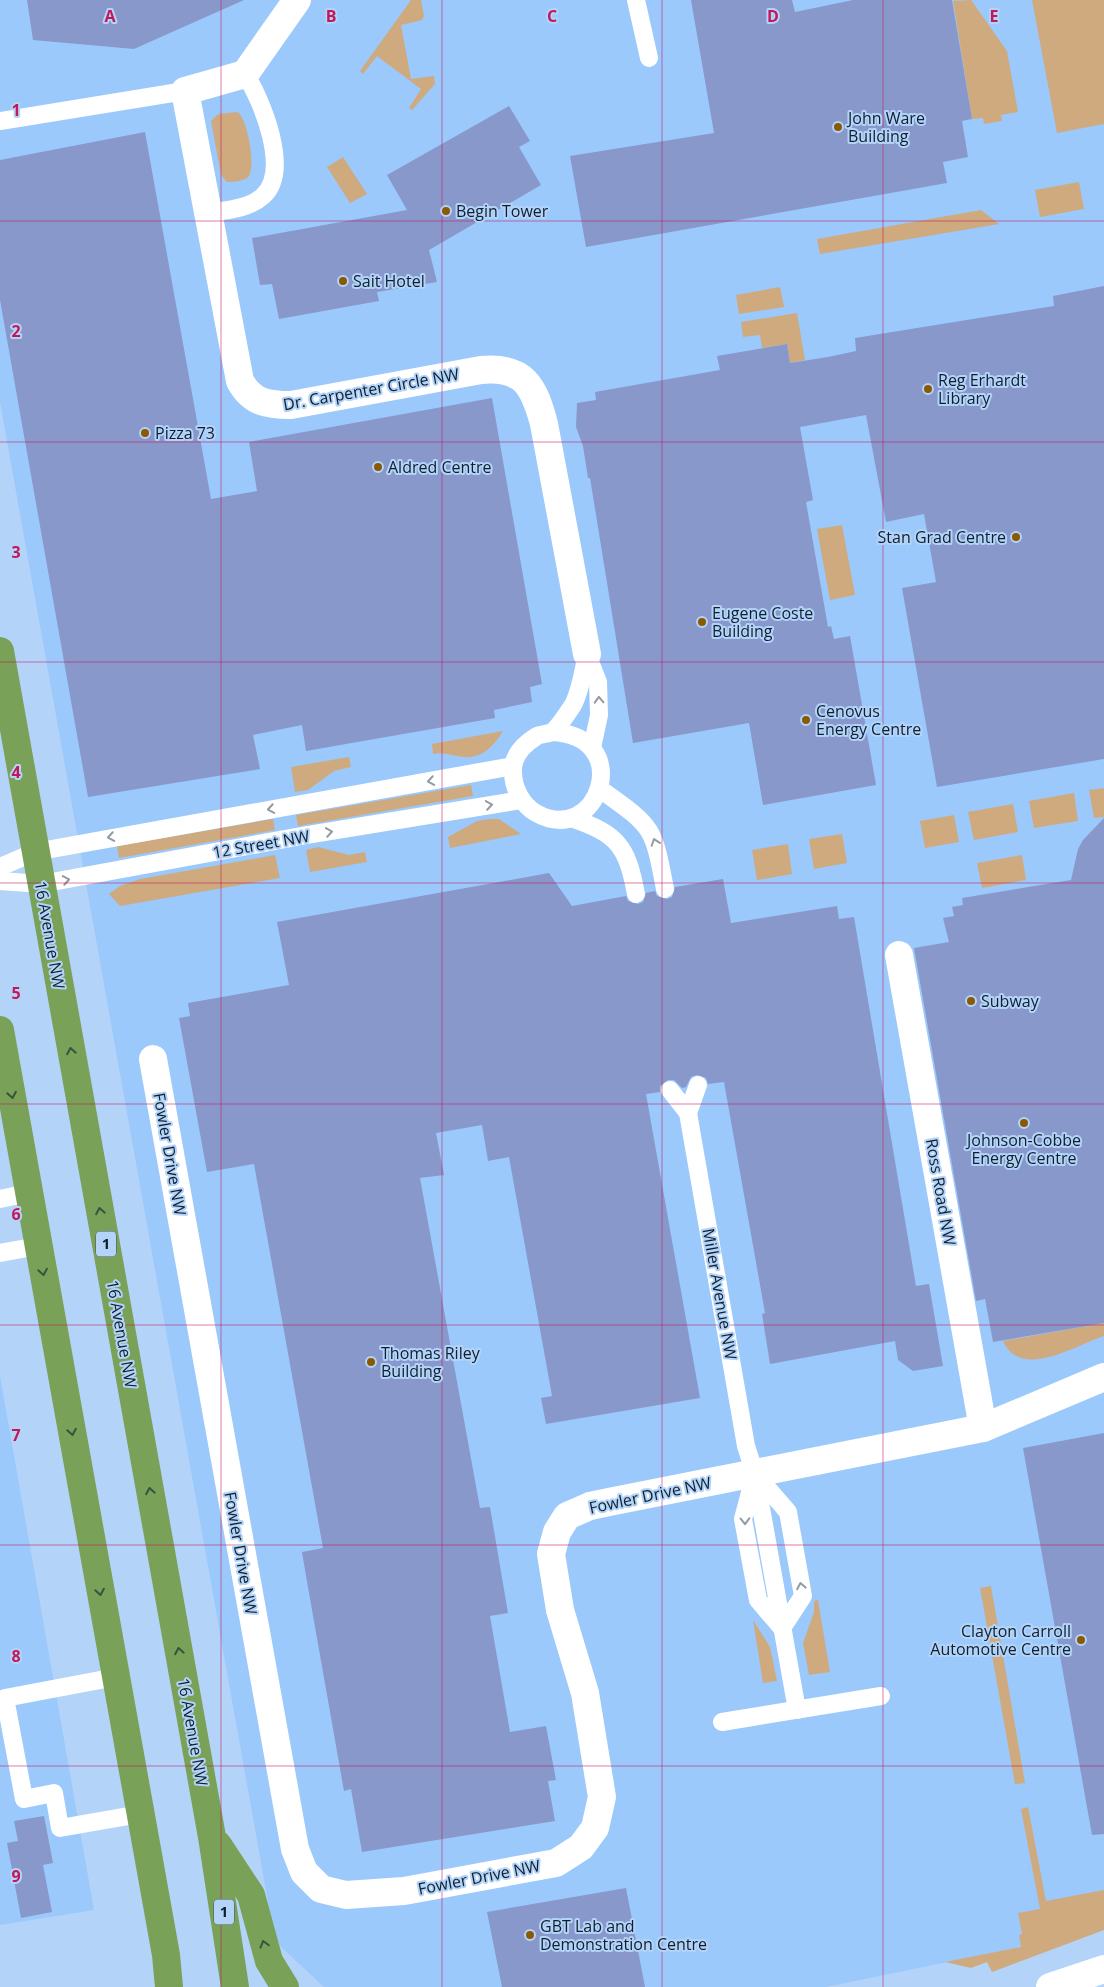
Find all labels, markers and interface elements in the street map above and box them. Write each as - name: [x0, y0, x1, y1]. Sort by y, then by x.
- text: A: [104, 5, 116, 27]
- text: B: [326, 5, 336, 27]
- text: C: [547, 5, 557, 27]
- text: D: [767, 5, 779, 27]
- text: E: [990, 5, 999, 27]
- text: 1: [11, 99, 21, 121]
- place label: John Ware Building: [846, 107, 925, 147]
- marker: John Ware Building: [832, 121, 844, 133]
- place label: Begin Tower: [456, 200, 549, 222]
- marker: Begin Tower: [440, 205, 452, 217]
- place label: Sait Hotel: [353, 270, 425, 292]
- marker: Sait Hotel: [337, 275, 349, 287]
- text: 2: [11, 320, 21, 342]
- street label: Dr. Carpenter Circle NW: [281, 363, 461, 415]
- place label: Reg Erhardt Library: [938, 369, 1026, 409]
- marker: Reg Erhardt Library: [922, 383, 934, 395]
- place label: Pizza 73: [155, 422, 215, 444]
- marker: Pizza 73: [139, 427, 151, 439]
- place label: Aldred Centre: [388, 456, 492, 478]
- marker: Aldred Centre: [372, 461, 384, 473]
- place label: Stan Grad Centre: [878, 526, 1006, 548]
- marker: Stan Grad Centre: [1010, 531, 1022, 543]
- text: 3: [11, 541, 21, 563]
- place label: Eugene Coste Building: [712, 602, 813, 642]
- marker: Eugene Coste Building: [696, 616, 708, 628]
- one-way arrow: [594, 696, 604, 704]
- place label: Cenovus Energy Centre: [816, 700, 921, 740]
- marker: Cenovus Energy Centre: [800, 714, 812, 726]
- text: 4: [11, 761, 21, 783]
- one-way arrow: [426, 775, 435, 785]
- one-way arrow: [485, 801, 494, 811]
- one-way arrow: [266, 804, 275, 814]
- street label: 12 Street NW: [211, 825, 311, 863]
- one-way arrow: [324, 827, 333, 837]
- one-way arrow: [106, 832, 115, 842]
- one-way arrow: [651, 838, 661, 847]
- one-way arrow: [61, 876, 70, 886]
- street label: 16 Avenue NW: [30, 879, 70, 991]
- text: 5: [11, 982, 21, 1004]
- place label: Subway: [981, 990, 1040, 1012]
- marker: Subway: [965, 995, 977, 1007]
- one-way arrow: [66, 1046, 76, 1055]
- one-way arrow: [6, 1090, 16, 1099]
- street label: Fowler Drive NW: [148, 1091, 192, 1217]
- marker: Johnson-Cobbe Energy Centre: [1018, 1117, 1030, 1129]
- place label: Johnson-Cobbe Energy Centre: [965, 1129, 1081, 1169]
- street label: Ross Road NW: [921, 1137, 961, 1247]
- text: 6: [11, 1203, 21, 1225]
- one-way arrow: [95, 1206, 105, 1215]
- street label: Miller Avenue NW: [698, 1227, 742, 1362]
- road number: 1: [96, 1232, 116, 1256]
- one-way arrow: [38, 1268, 48, 1276]
- street label: 16 Avenue NW: [102, 1278, 142, 1390]
- place label: Thomas Riley Building: [381, 1342, 481, 1382]
- marker: Thomas Riley Building: [365, 1356, 377, 1368]
- text: 7: [11, 1424, 21, 1446]
- one-way arrow: [66, 1428, 76, 1436]
- street label: Fowler Drive NW: [587, 1471, 713, 1519]
- one-way arrow: [146, 1487, 156, 1496]
- street label: Fowler Drive NW: [219, 1490, 263, 1616]
- one-way arrow: [740, 1518, 750, 1525]
- one-way arrow: [796, 1581, 806, 1590]
- one-way arrow: [94, 1588, 105, 1596]
- place label: Clayton Carroll Automotive Centre: [930, 1620, 1071, 1660]
- marker: Clayton Carroll Automotive Centre: [1075, 1634, 1087, 1646]
- text: 8: [11, 1645, 21, 1667]
- one-way arrow: [174, 1647, 184, 1655]
- street label: 16 Avenue NW: [173, 1676, 213, 1788]
- street label: Fowler Drive NW: [416, 1854, 542, 1900]
- text: 9: [11, 1865, 21, 1887]
- road number: 1: [214, 1900, 234, 1924]
- place label: GBT Lab and Demonstration Centre: [540, 1915, 707, 1955]
- marker: GBT Lab and Demonstration Centre: [524, 1929, 536, 1941]
- one-way arrow: [259, 1939, 270, 1948]

